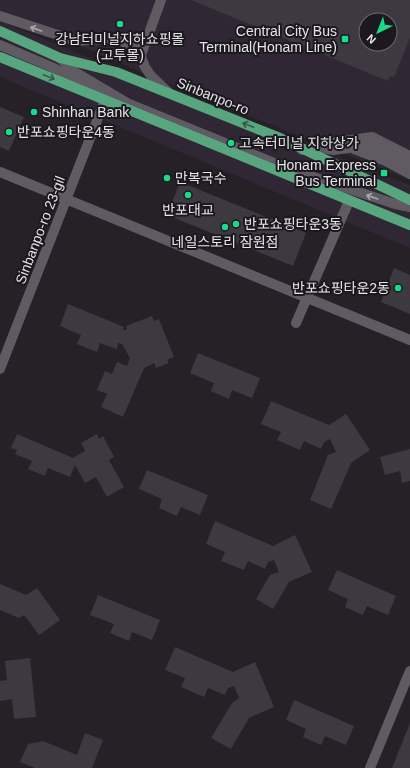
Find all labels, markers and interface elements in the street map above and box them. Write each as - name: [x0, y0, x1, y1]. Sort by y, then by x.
- north arrow: [358, 12, 398, 52]
- marker: 강남터미널지하쇼핑몰 (고투몰): [115, 19, 125, 29]
- place label: Central City Bus Terminal(Honam Line): [199, 23, 337, 55]
- one-way arrow: [29, 25, 42, 32]
- place label: 강남터미널지하쇼핑몰 (고투몰): [56, 31, 185, 63]
- text: N: [364, 32, 378, 46]
- marker: Central City Bus Terminal(Honam Line): [340, 34, 350, 44]
- one-way arrow: [43, 74, 55, 82]
- street label: Sinbanpo-ro: [175, 74, 252, 118]
- place label: Shinhan Bank: [42, 104, 130, 120]
- marker: Shinhan Bank: [29, 107, 39, 117]
- one-way arrow: [242, 121, 254, 129]
- place label: 반포쇼핑타운4동: [17, 124, 115, 140]
- marker: 반포쇼핑타운4동: [4, 127, 14, 137]
- place label: 고속터미널 지하상가: [239, 135, 359, 151]
- marker: 고속터미널 지하상가: [226, 138, 236, 148]
- place label: Honam Express Bus Terminal: [276, 157, 376, 189]
- marker: Honam Express Bus Terminal: [379, 168, 389, 178]
- place label: 만복국수: [175, 170, 227, 186]
- marker: 만복국수: [162, 173, 172, 183]
- street label: Sinbanpo-ro 23-gil: [12, 174, 68, 286]
- marker: 반포대교: [183, 190, 193, 200]
- one-way arrow: [366, 193, 379, 200]
- place label: 반포대교: [162, 202, 214, 218]
- place label: 반포쇼핑타운3동: [244, 216, 342, 232]
- marker: 반포쇼핑타운3동: [231, 219, 241, 229]
- marker: 네일스토리 잠원점: [220, 222, 230, 232]
- place label: 네일스토리 잠원점: [172, 234, 278, 250]
- place label: 반포쇼핑타운2동: [292, 280, 390, 296]
- marker: 반포쇼핑타운2동: [393, 283, 403, 293]

